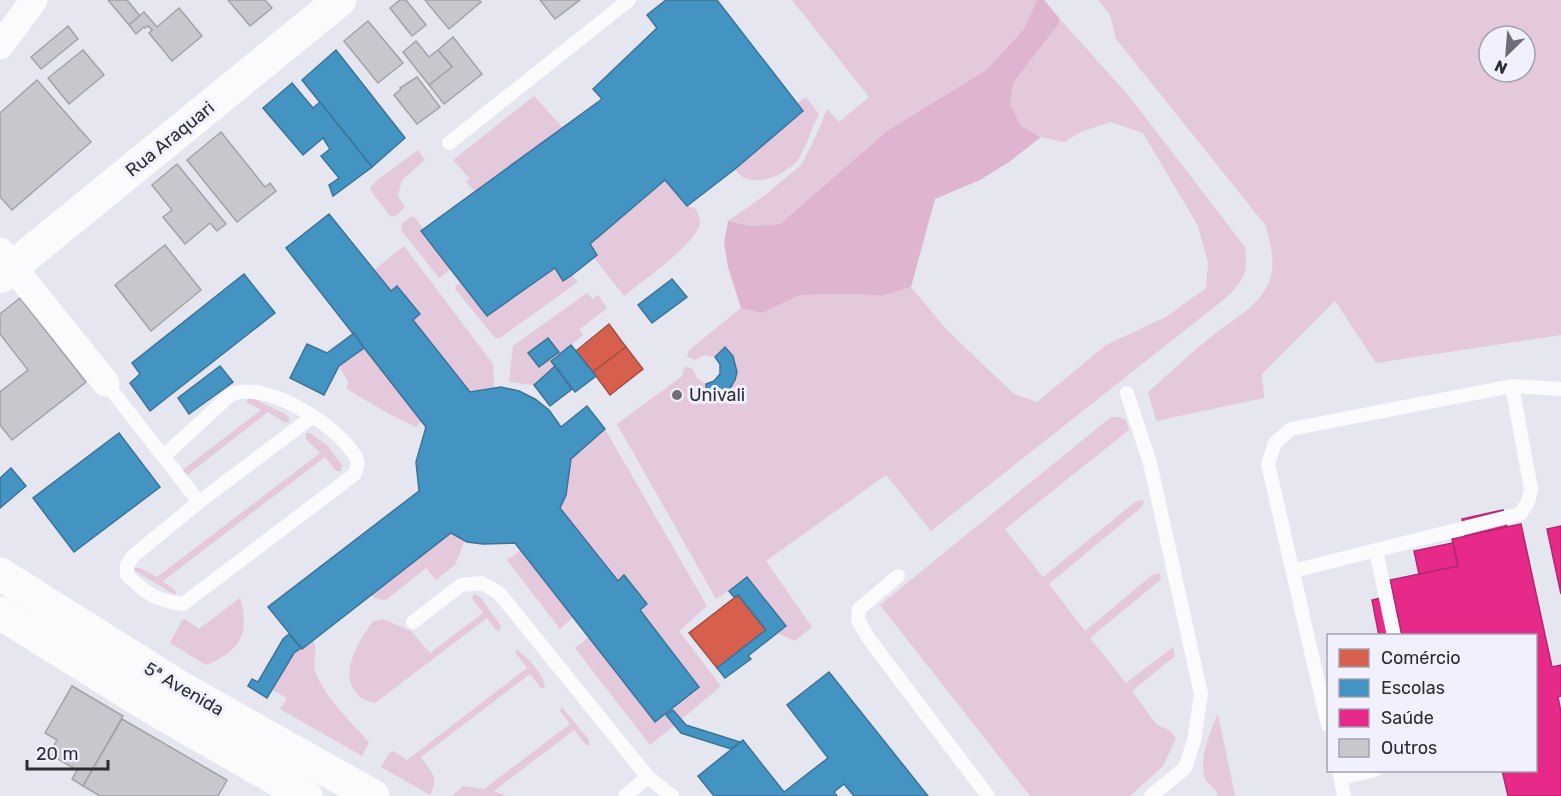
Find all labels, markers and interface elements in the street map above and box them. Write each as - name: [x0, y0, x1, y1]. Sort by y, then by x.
- north arrow: [1477, 24, 1537, 84]
- text: N: [1492, 56, 1510, 78]
- street label: Rua Araquari: [121, 97, 219, 181]
- place label: Univali: [689, 384, 745, 406]
- marker: Univali: [670, 388, 684, 402]
- legend: [1327, 634, 1537, 772]
- text: Comércio: [1381, 647, 1461, 669]
- street label: 5ª Avenida: [140, 657, 228, 721]
- text: Escolas: [1381, 677, 1445, 699]
- text: Saúde: [1381, 707, 1434, 729]
- scale bar: [27, 733, 108, 771]
- text: Outros: [1381, 737, 1437, 759]
- text: 20 m: [36, 743, 78, 765]

